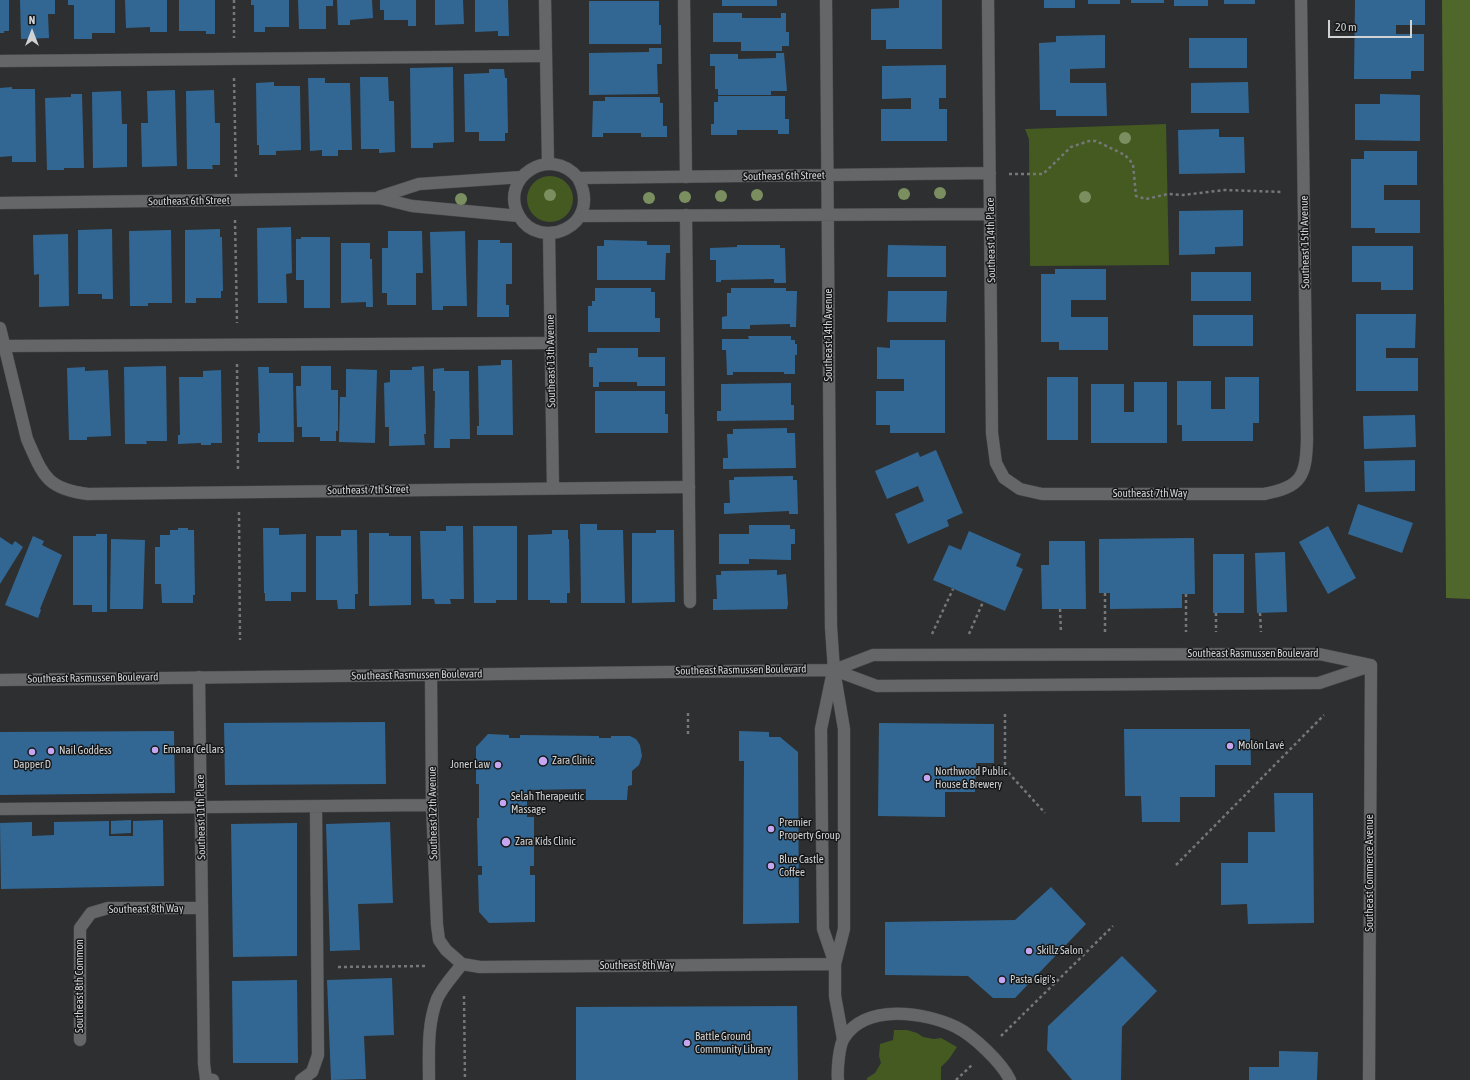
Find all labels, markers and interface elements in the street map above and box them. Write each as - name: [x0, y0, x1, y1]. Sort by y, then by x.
- north arrow: [12, 12, 52, 52]
- scale bar: [1330, 12, 1414, 38]
- text: N: [29, 14, 35, 26]
- text: 20 m: [1335, 20, 1357, 34]
- street label: Southeast 6th Street: [743, 169, 825, 183]
- street label: Southeast 6th Street: [148, 194, 230, 208]
- street label: Southeast 15th Avenue: [1298, 195, 1312, 289]
- street label: Southeast 14th Place: [984, 197, 998, 283]
- street label: Southeast 14th Avenue: [822, 288, 836, 382]
- street label: Southeast 13th Avenue: [544, 314, 558, 408]
- street label: Southeast 7th Street: [327, 483, 409, 497]
- street label: Southeast 7th Way: [1113, 487, 1187, 501]
- street label: Southeast Rasmussen Boulevard: [1188, 647, 1318, 661]
- street label: Southeast Rasmussen Boulevard: [675, 662, 807, 678]
- street label: Southeast Rasmussen Boulevard: [351, 667, 483, 683]
- street label: Southeast Rasmussen Boulevard: [27, 670, 159, 686]
- place label: Molón Lavé: [1238, 739, 1284, 753]
- marker: Molón Lavé: [1225, 741, 1235, 751]
- place label: Emanar Cellars: [163, 743, 224, 757]
- place label: Nail Goddess: [59, 744, 112, 758]
- marker: Emanar Cellars: [150, 745, 160, 755]
- marker: Nail Goddess: [46, 746, 56, 756]
- marker: Dapper D: [27, 747, 37, 757]
- place label: Zara Clinic: [552, 754, 594, 768]
- marker: Zara Clinic: [537, 755, 549, 767]
- place label: Dapper D: [13, 758, 51, 772]
- place label: Joner Law: [450, 758, 490, 772]
- marker: Joner Law: [493, 760, 503, 770]
- place label: Northwood Public House & Brewery: [935, 765, 1007, 791]
- street label: Southeast 12th Avenue: [426, 766, 440, 860]
- marker: Northwood Public House & Brewery: [922, 773, 932, 783]
- street label: Southeast 11th Place: [194, 774, 208, 860]
- place label: Selah Therapeutic Massage: [511, 790, 584, 816]
- marker: Selah Therapeutic Massage: [498, 798, 508, 808]
- street label: Southeast Commerce Avenue: [1363, 814, 1377, 932]
- place label: Premier Property Group: [779, 816, 840, 842]
- marker: Premier Property Group: [766, 824, 776, 834]
- place label: Zara Kids Clinic: [515, 835, 576, 849]
- marker: Zara Kids Clinic: [500, 836, 512, 848]
- place label: Blue Castle Coffee: [779, 853, 824, 879]
- marker: Blue Castle Coffee: [766, 861, 776, 871]
- street label: Southeast 8th Way: [109, 902, 183, 916]
- street label: Southeast 8th Common: [73, 939, 87, 1033]
- place label: Skillz Salon: [1037, 944, 1083, 958]
- marker: Skillz Salon: [1024, 946, 1034, 956]
- street label: Southeast 8th Way: [600, 959, 674, 973]
- place label: Pasta Gigi's: [1010, 973, 1055, 987]
- marker: Pasta Gigi's: [997, 975, 1007, 985]
- place label: Battle Ground Community Library: [695, 1030, 771, 1056]
- marker: Battle Ground Community Library: [682, 1038, 692, 1048]

